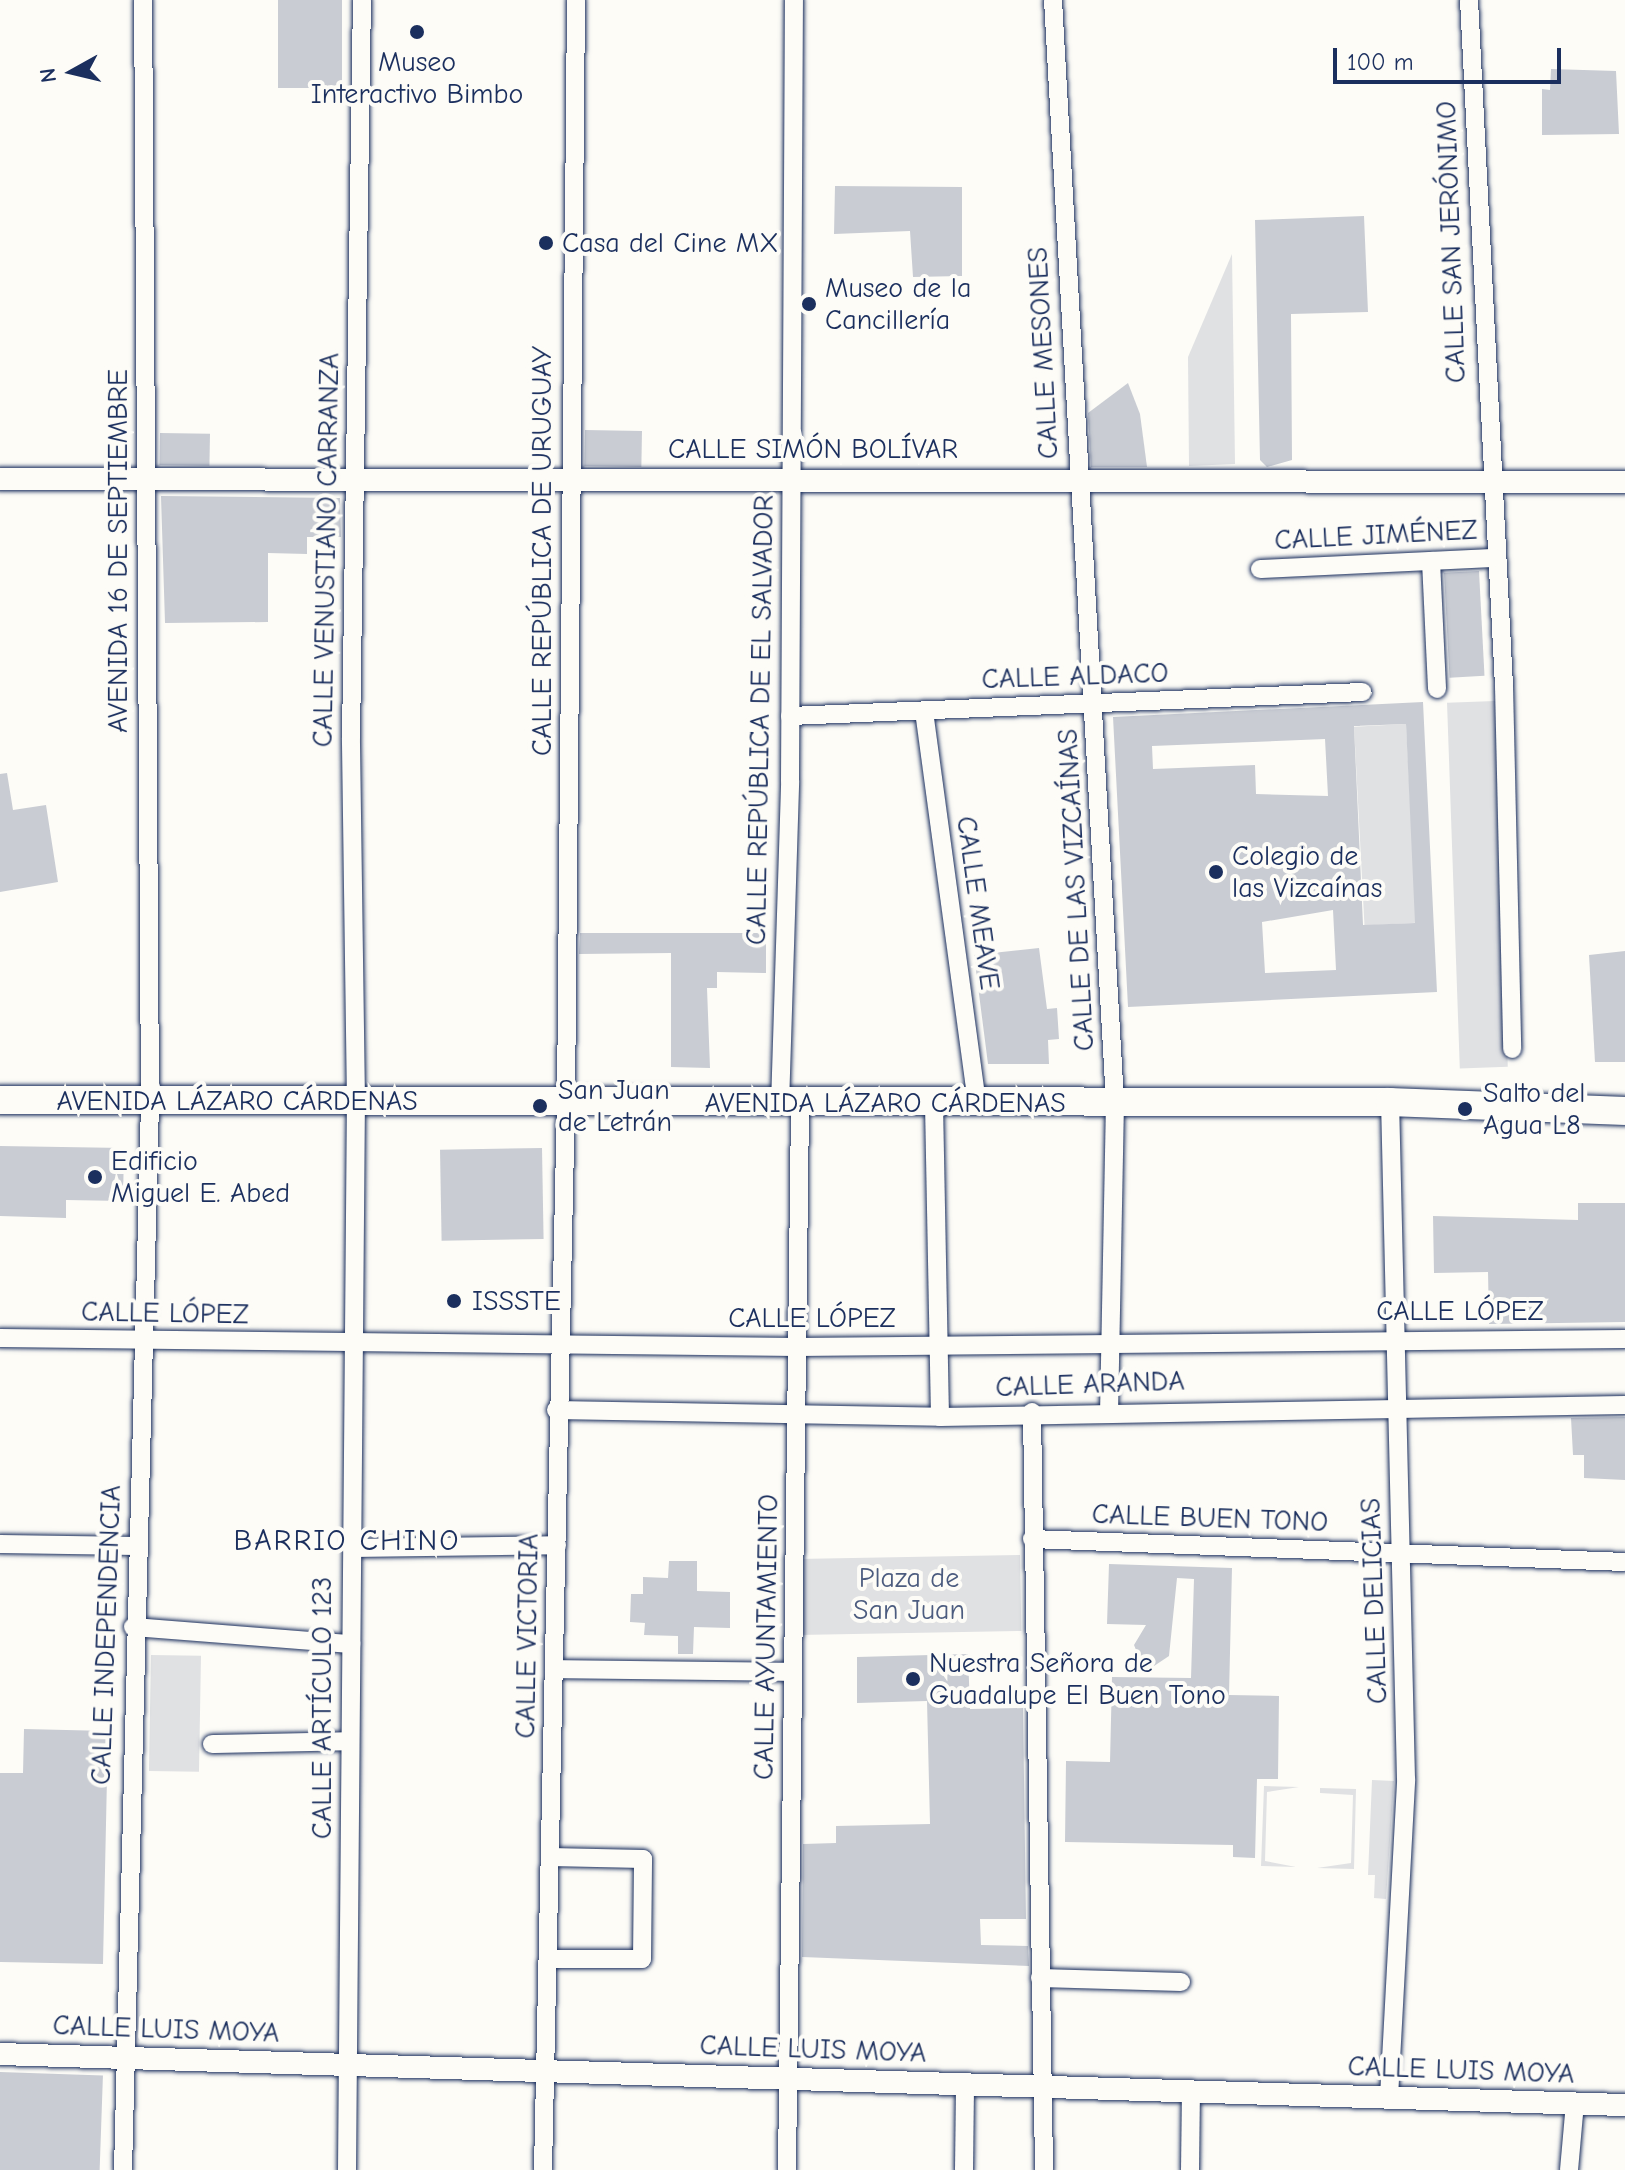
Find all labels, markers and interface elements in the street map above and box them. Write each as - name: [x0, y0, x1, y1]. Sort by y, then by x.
- marker: Museo Interactivo Bimbo: [408, 23, 426, 41]
- north arrow: [32, 32, 112, 112]
- scale bar: [1337, 32, 1565, 82]
- place label: Museo Interactivo Bimbo: [311, 45, 523, 111]
- text: 100 m: [1347, 48, 1414, 76]
- text: N: [34, 66, 62, 84]
- street label: CALLE SAN JERÓNIMO: [1429, 100, 1473, 384]
- place label: Casa del Cine MX: [562, 226, 778, 260]
- marker: Casa del Cine MX: [537, 234, 555, 252]
- street label: CALLE MESONES: [1021, 246, 1065, 460]
- place label: Museo de la Cancillería: [825, 271, 971, 337]
- marker: Museo de la Cancillería: [800, 295, 818, 313]
- street label: CALLE REPÚBLICA DE URUGUAY: [525, 346, 559, 756]
- street label: CALLE VENUSTIANO CARRANZA: [306, 352, 346, 748]
- street label: AVENIDA 16 DE SEPTIEMBRE: [101, 369, 135, 733]
- street label: CALLE SIMÓN BOLÍVAR: [668, 432, 958, 466]
- street label: CALLE REPÚBLICA DE EL SALVADOR: [739, 495, 781, 945]
- street label: CALLE JIMÉNEZ: [1274, 513, 1478, 557]
- street label: CALLE ALDACO: [981, 656, 1169, 696]
- street label: CALLE DE LAS VIZCAÍNAS: [1051, 728, 1101, 1052]
- street label: CALLE MEAVE: [949, 814, 1007, 992]
- place label: Colegio de las Vizcaínas: [1232, 839, 1382, 905]
- marker: Colegio de las Vizcaínas: [1207, 863, 1225, 881]
- place label: San Juan de Letrán: [558, 1073, 672, 1139]
- place label: Salto del Agua L8: [1483, 1076, 1585, 1142]
- street label: AVENIDA LÁZARO CÁRDENAS: [56, 1084, 418, 1118]
- street label: AVENIDA LÁZARO CÁRDENAS: [704, 1086, 1066, 1120]
- marker: San Juan de Letrán: [529, 1095, 551, 1117]
- marker: Salto del Agua L8: [1454, 1098, 1476, 1120]
- place label: Edificio Miguel E. Abed: [111, 1144, 290, 1210]
- marker: Edificio Miguel E. Abed: [86, 1168, 104, 1186]
- place label: ISSSTE: [472, 1284, 561, 1318]
- marker: ISSSTE: [443, 1290, 465, 1312]
- street label: CALLE LÓPEZ: [1376, 1294, 1544, 1328]
- street label: CALLE LÓPEZ: [81, 1295, 249, 1331]
- street label: CALLE LÓPEZ: [728, 1301, 896, 1335]
- street label: CALLE ARANDA: [995, 1364, 1185, 1404]
- street label: CALLE INDEPENDENCIA: [84, 1485, 128, 1785]
- street label: CALLE AYUNTAMIENTO: [747, 1494, 785, 1780]
- street label: CALLE BUEN TONO: [1091, 1497, 1329, 1539]
- street label: CALLE DELICIAS: [1354, 1497, 1394, 1705]
- district label: BARRIO CHINO: [234, 1523, 460, 1559]
- street label: CALLE VICTORIA: [508, 1533, 546, 1739]
- park label: Plaza de San Juan: [853, 1561, 965, 1627]
- street label: CALLE ARTÍCULO 123: [305, 1577, 339, 1839]
- place label: Nuestra Señora de Guadalupe El Buen Tono: [929, 1646, 1226, 1712]
- marker: Nuestra Señora de Guadalupe El Buen Tono: [904, 1670, 922, 1688]
- street label: CALLE LUIS MOYA: [52, 2008, 280, 2050]
- street label: CALLE LUIS MOYA: [699, 2028, 927, 2070]
- street label: CALLE LUIS MOYA: [1347, 2049, 1575, 2091]

